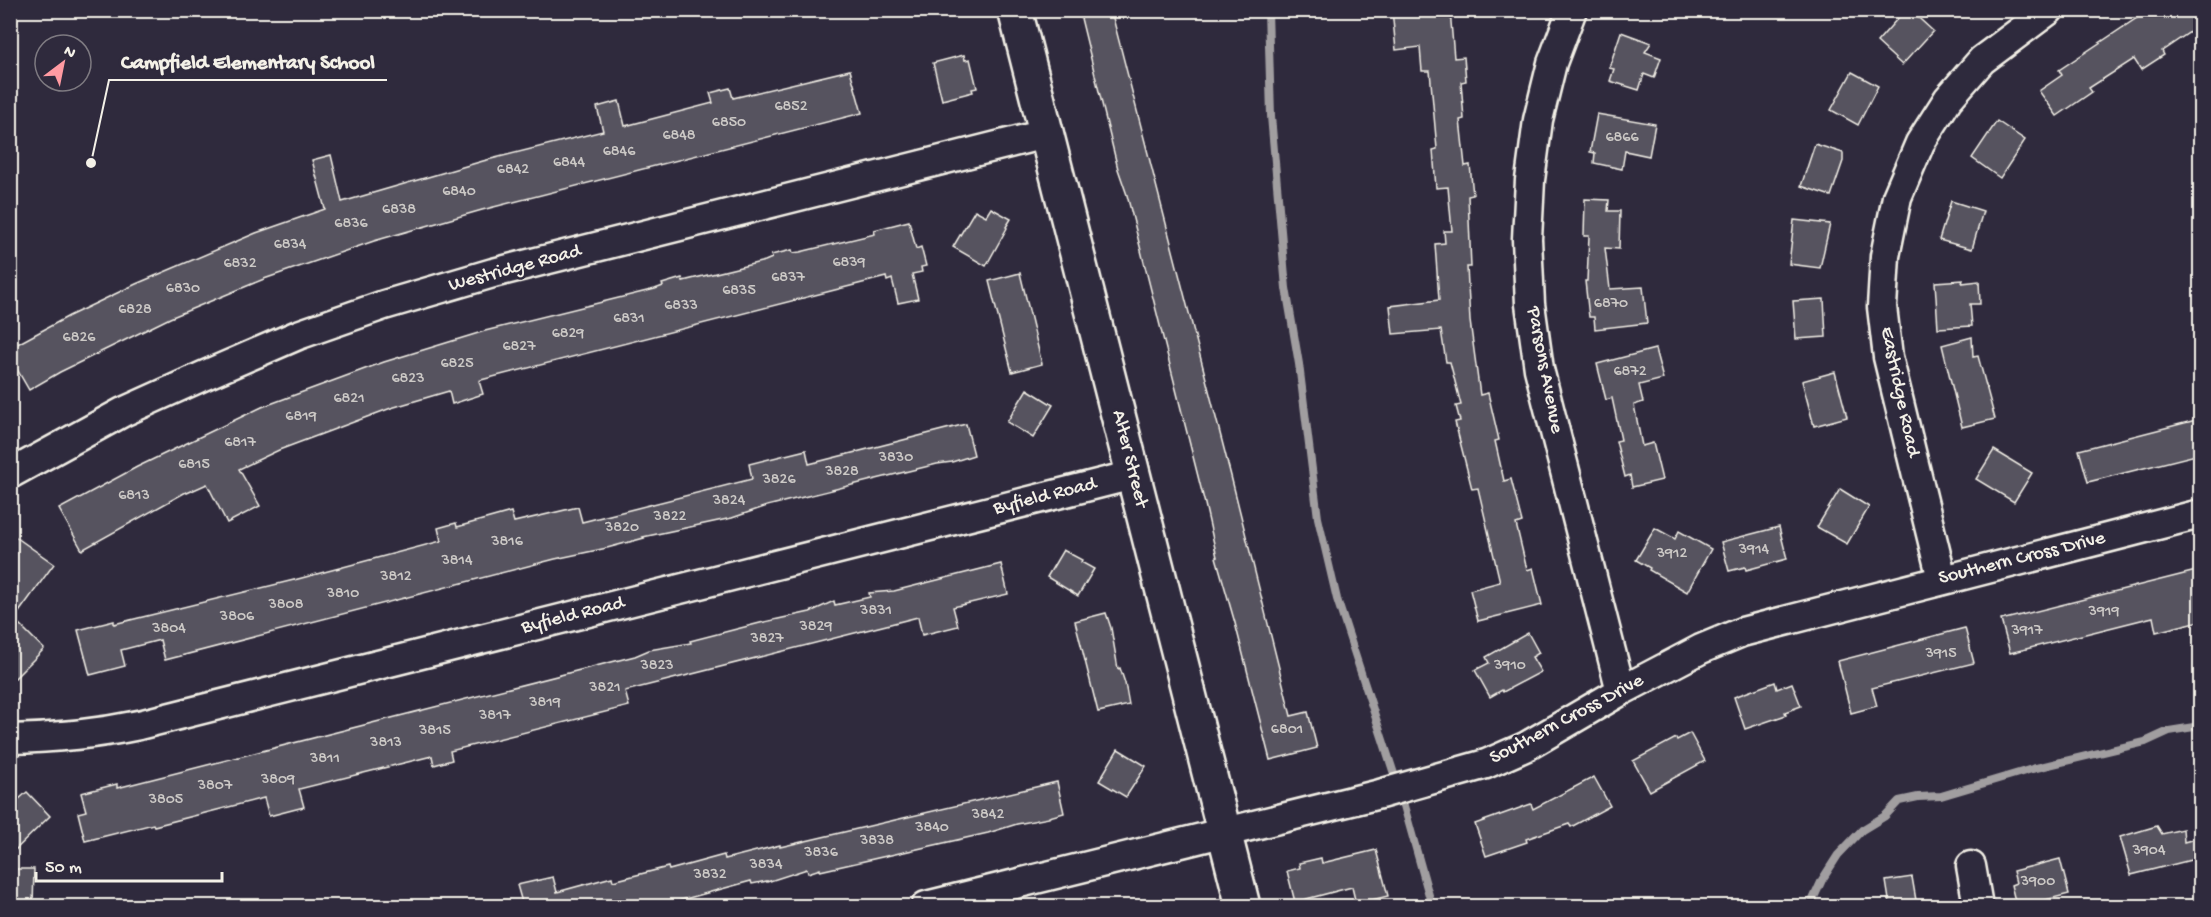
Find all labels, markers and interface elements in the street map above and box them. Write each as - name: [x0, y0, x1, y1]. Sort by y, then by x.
- north arrow: [33, 33, 93, 93]
- callout: Campfield Elementary School: [109, 41, 387, 80]
- text: N: [60, 42, 79, 64]
- text: Campfield Elementary School: [120, 52, 375, 77]
- house number: 6852: [774, 98, 808, 117]
- house number: 6850: [712, 114, 746, 133]
- house number: 6848: [662, 127, 696, 146]
- house number: 6866: [1605, 129, 1639, 148]
- house number: 6846: [603, 143, 636, 162]
- house number: 6844: [553, 154, 585, 173]
- house number: 6842: [497, 161, 529, 180]
- house number: 6840: [442, 183, 476, 202]
- house number: 6838: [382, 201, 416, 220]
- house number: 6836: [334, 215, 369, 234]
- house number: 6834: [274, 236, 307, 255]
- street label: Westridge Road: [446, 240, 586, 298]
- house number: 6839: [832, 254, 866, 273]
- house number: 6832: [223, 255, 257, 274]
- house number: 6837: [771, 269, 805, 288]
- house number: 6830: [166, 280, 200, 299]
- house number: 6835: [722, 282, 756, 301]
- house number: 6870: [1594, 295, 1628, 314]
- house number: 6833: [664, 297, 698, 316]
- house number: 6828: [118, 301, 152, 320]
- street label: Parsons Avenue: [1520, 304, 1568, 436]
- house number: 6831: [613, 310, 645, 329]
- house number: 6829: [552, 325, 584, 344]
- street label: Eastridge Road: [1874, 325, 1924, 461]
- house number: 6826: [63, 329, 96, 348]
- house number: 6827: [502, 338, 536, 357]
- house number: 6825: [440, 355, 474, 374]
- house number: 6872: [1613, 363, 1647, 382]
- house number: 6823: [391, 370, 425, 389]
- house number: 6821: [333, 390, 365, 409]
- house number: 6819: [285, 408, 317, 427]
- street label: Alter Street: [1106, 408, 1153, 512]
- house number: 6817: [224, 434, 257, 453]
- house number: 3830: [878, 449, 913, 468]
- house number: 6815: [178, 456, 210, 475]
- house number: 3828: [824, 463, 859, 482]
- house number: 3826: [761, 471, 796, 490]
- street label: Byfield Road: [990, 473, 1101, 521]
- house number: 6813: [118, 487, 150, 506]
- house number: 3824: [712, 492, 746, 511]
- house number: 3822: [653, 508, 687, 527]
- house number: 3820: [604, 519, 639, 538]
- street label: Southern Cross Drive: [1936, 527, 2108, 591]
- house number: 3816: [490, 533, 524, 552]
- house number: 3914: [1738, 541, 1770, 560]
- house number: 3912: [1656, 545, 1687, 564]
- house number: 3814: [440, 552, 473, 571]
- house number: 3812: [379, 568, 412, 587]
- house number: 3810: [326, 585, 359, 604]
- street label: Byfield Road: [518, 592, 629, 640]
- house number: 3808: [268, 596, 304, 615]
- house number: 3831: [859, 602, 892, 621]
- house number: 3919: [2088, 603, 2119, 622]
- house number: 3806: [219, 608, 255, 627]
- house number: 3829: [799, 618, 832, 637]
- house number: 3804: [151, 620, 186, 639]
- house number: 3917: [2010, 622, 2043, 641]
- house number: 3827: [749, 630, 784, 649]
- house number: 3915: [1924, 645, 1957, 664]
- house number: 3823: [639, 657, 674, 676]
- house number: 3910: [1493, 657, 1526, 676]
- street label: Southern Cross Drive: [1486, 669, 1648, 770]
- house number: 3821: [588, 679, 621, 698]
- house number: 3819: [528, 694, 561, 713]
- house number: 3817: [478, 707, 512, 726]
- house number: 6801: [1271, 721, 1303, 740]
- house number: 3815: [418, 722, 451, 741]
- house number: 3813: [369, 734, 402, 753]
- house number: 3811: [309, 750, 340, 769]
- house number: 3809: [260, 771, 295, 790]
- house number: 3807: [197, 777, 233, 796]
- house number: 3805: [148, 791, 183, 810]
- house number: 3842: [971, 806, 1004, 825]
- house number: 3840: [914, 819, 949, 838]
- house number: 3838: [859, 832, 894, 851]
- house number: 3904: [2132, 842, 2166, 861]
- house number: 3836: [803, 844, 839, 863]
- scale bar: [36, 845, 222, 883]
- house number: 3834: [749, 856, 783, 875]
- text: 50 m: [45, 858, 82, 879]
- house number: 3832: [692, 866, 727, 885]
- house number: 3900: [2020, 873, 2055, 892]

